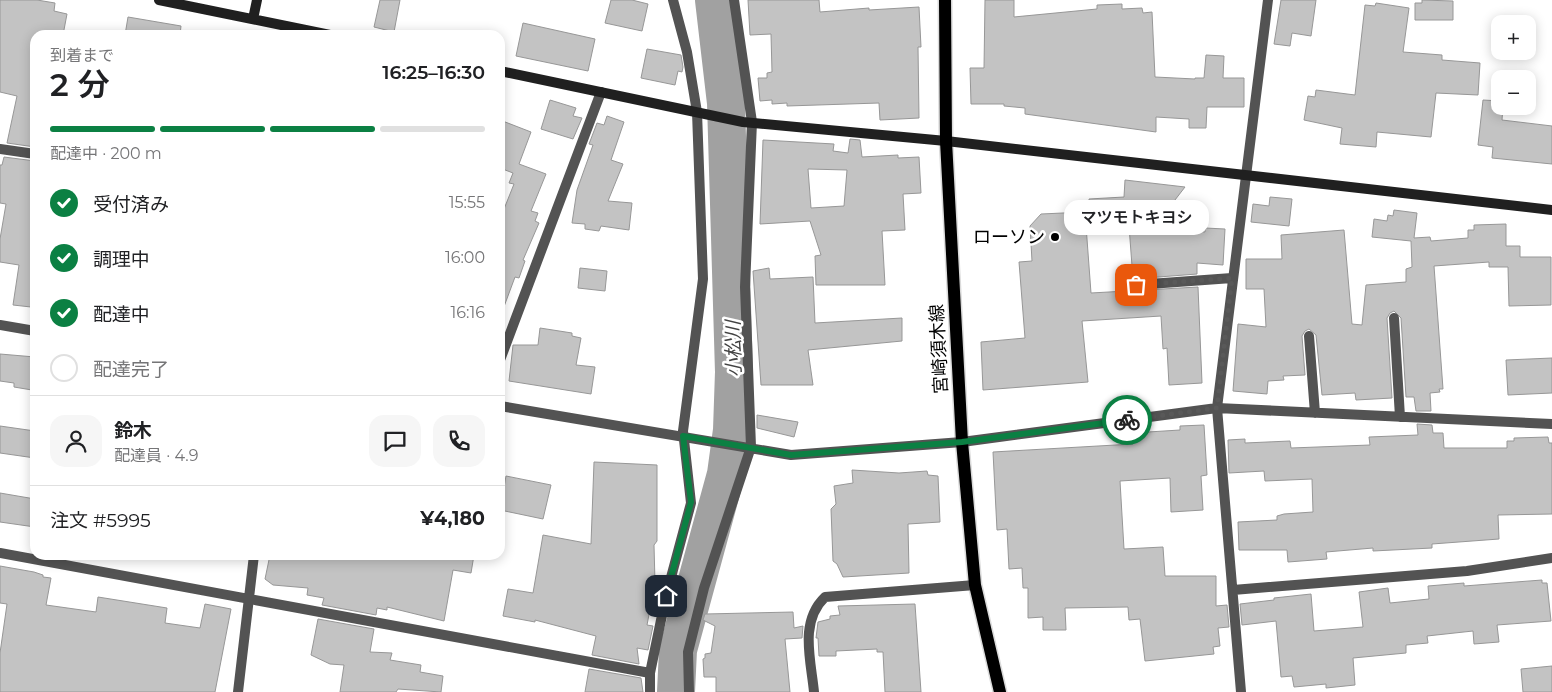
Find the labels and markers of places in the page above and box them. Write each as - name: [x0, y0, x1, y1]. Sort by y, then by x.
- callout: マツモトキヨシ: [1064, 200, 1208, 235]
- place label: ローソン: [973, 226, 1045, 248]
- marker: ローソン: [1049, 231, 1061, 243]
- pin: [1115, 264, 1157, 306]
- pin: [645, 575, 687, 617]

